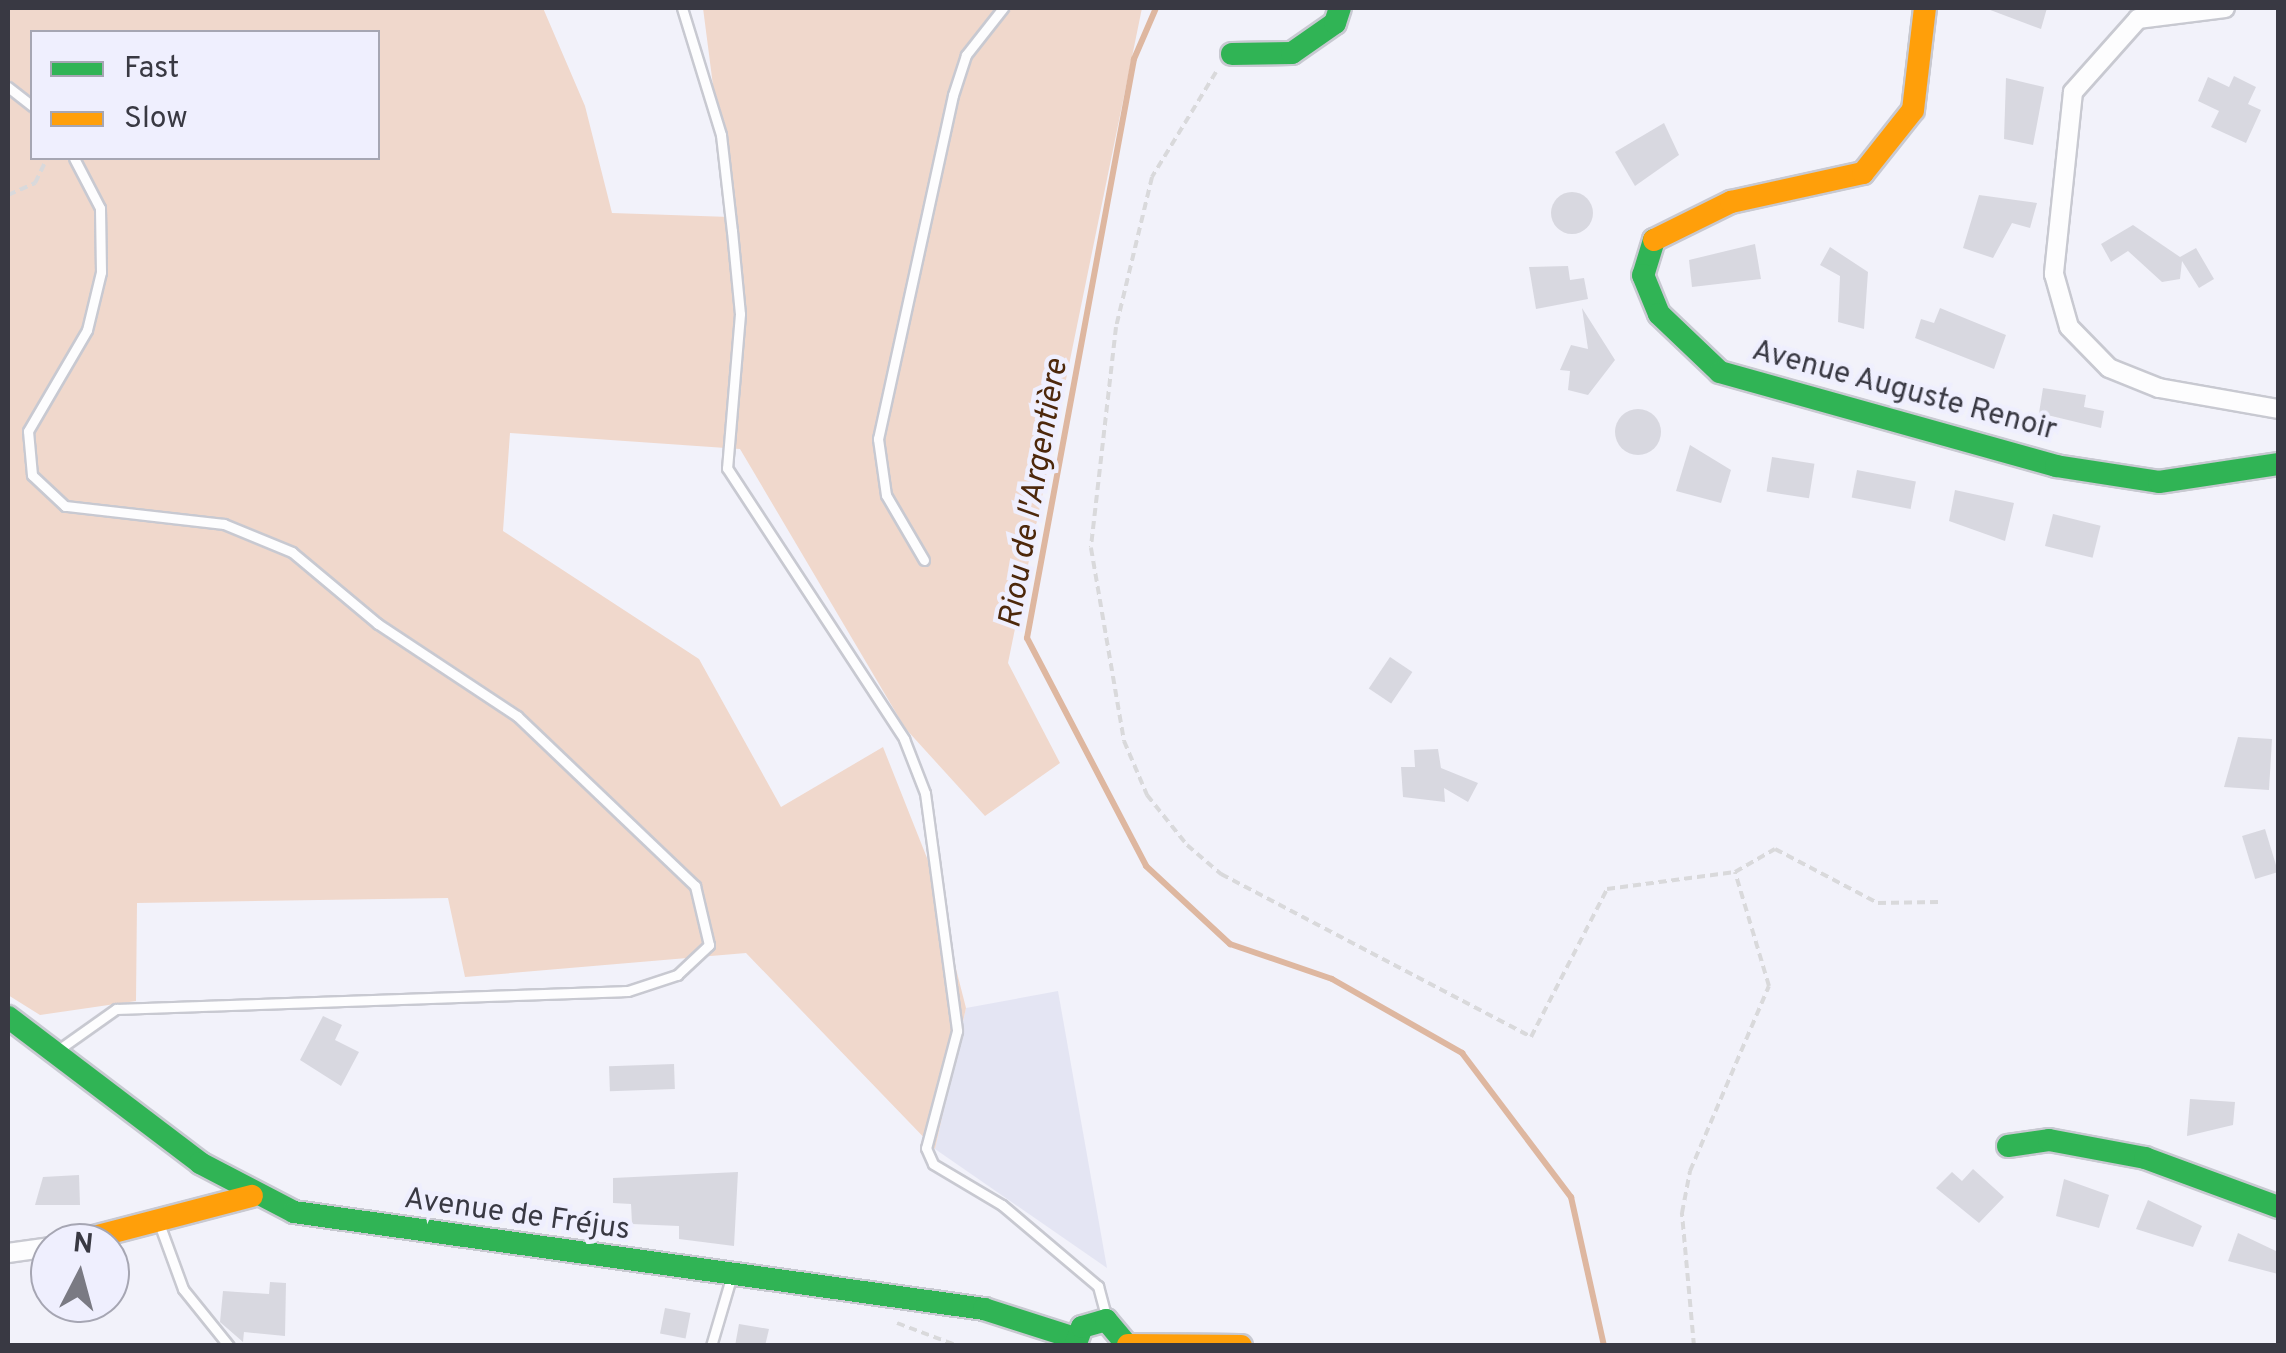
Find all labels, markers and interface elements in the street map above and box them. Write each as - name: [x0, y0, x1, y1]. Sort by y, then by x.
- legend: [30, 30, 380, 160]
- text: Fast: [124, 51, 179, 88]
- text: Slow: [124, 101, 188, 138]
- street label: Avenue Auguste Renoir: [1747, 334, 2061, 450]
- water label: Riou de l'Argentière: [992, 357, 1078, 631]
- street label: Avenue de Fréjus: [402, 1182, 632, 1250]
- north arrow: [30, 1223, 130, 1323]
- text: N: [71, 1226, 95, 1264]

